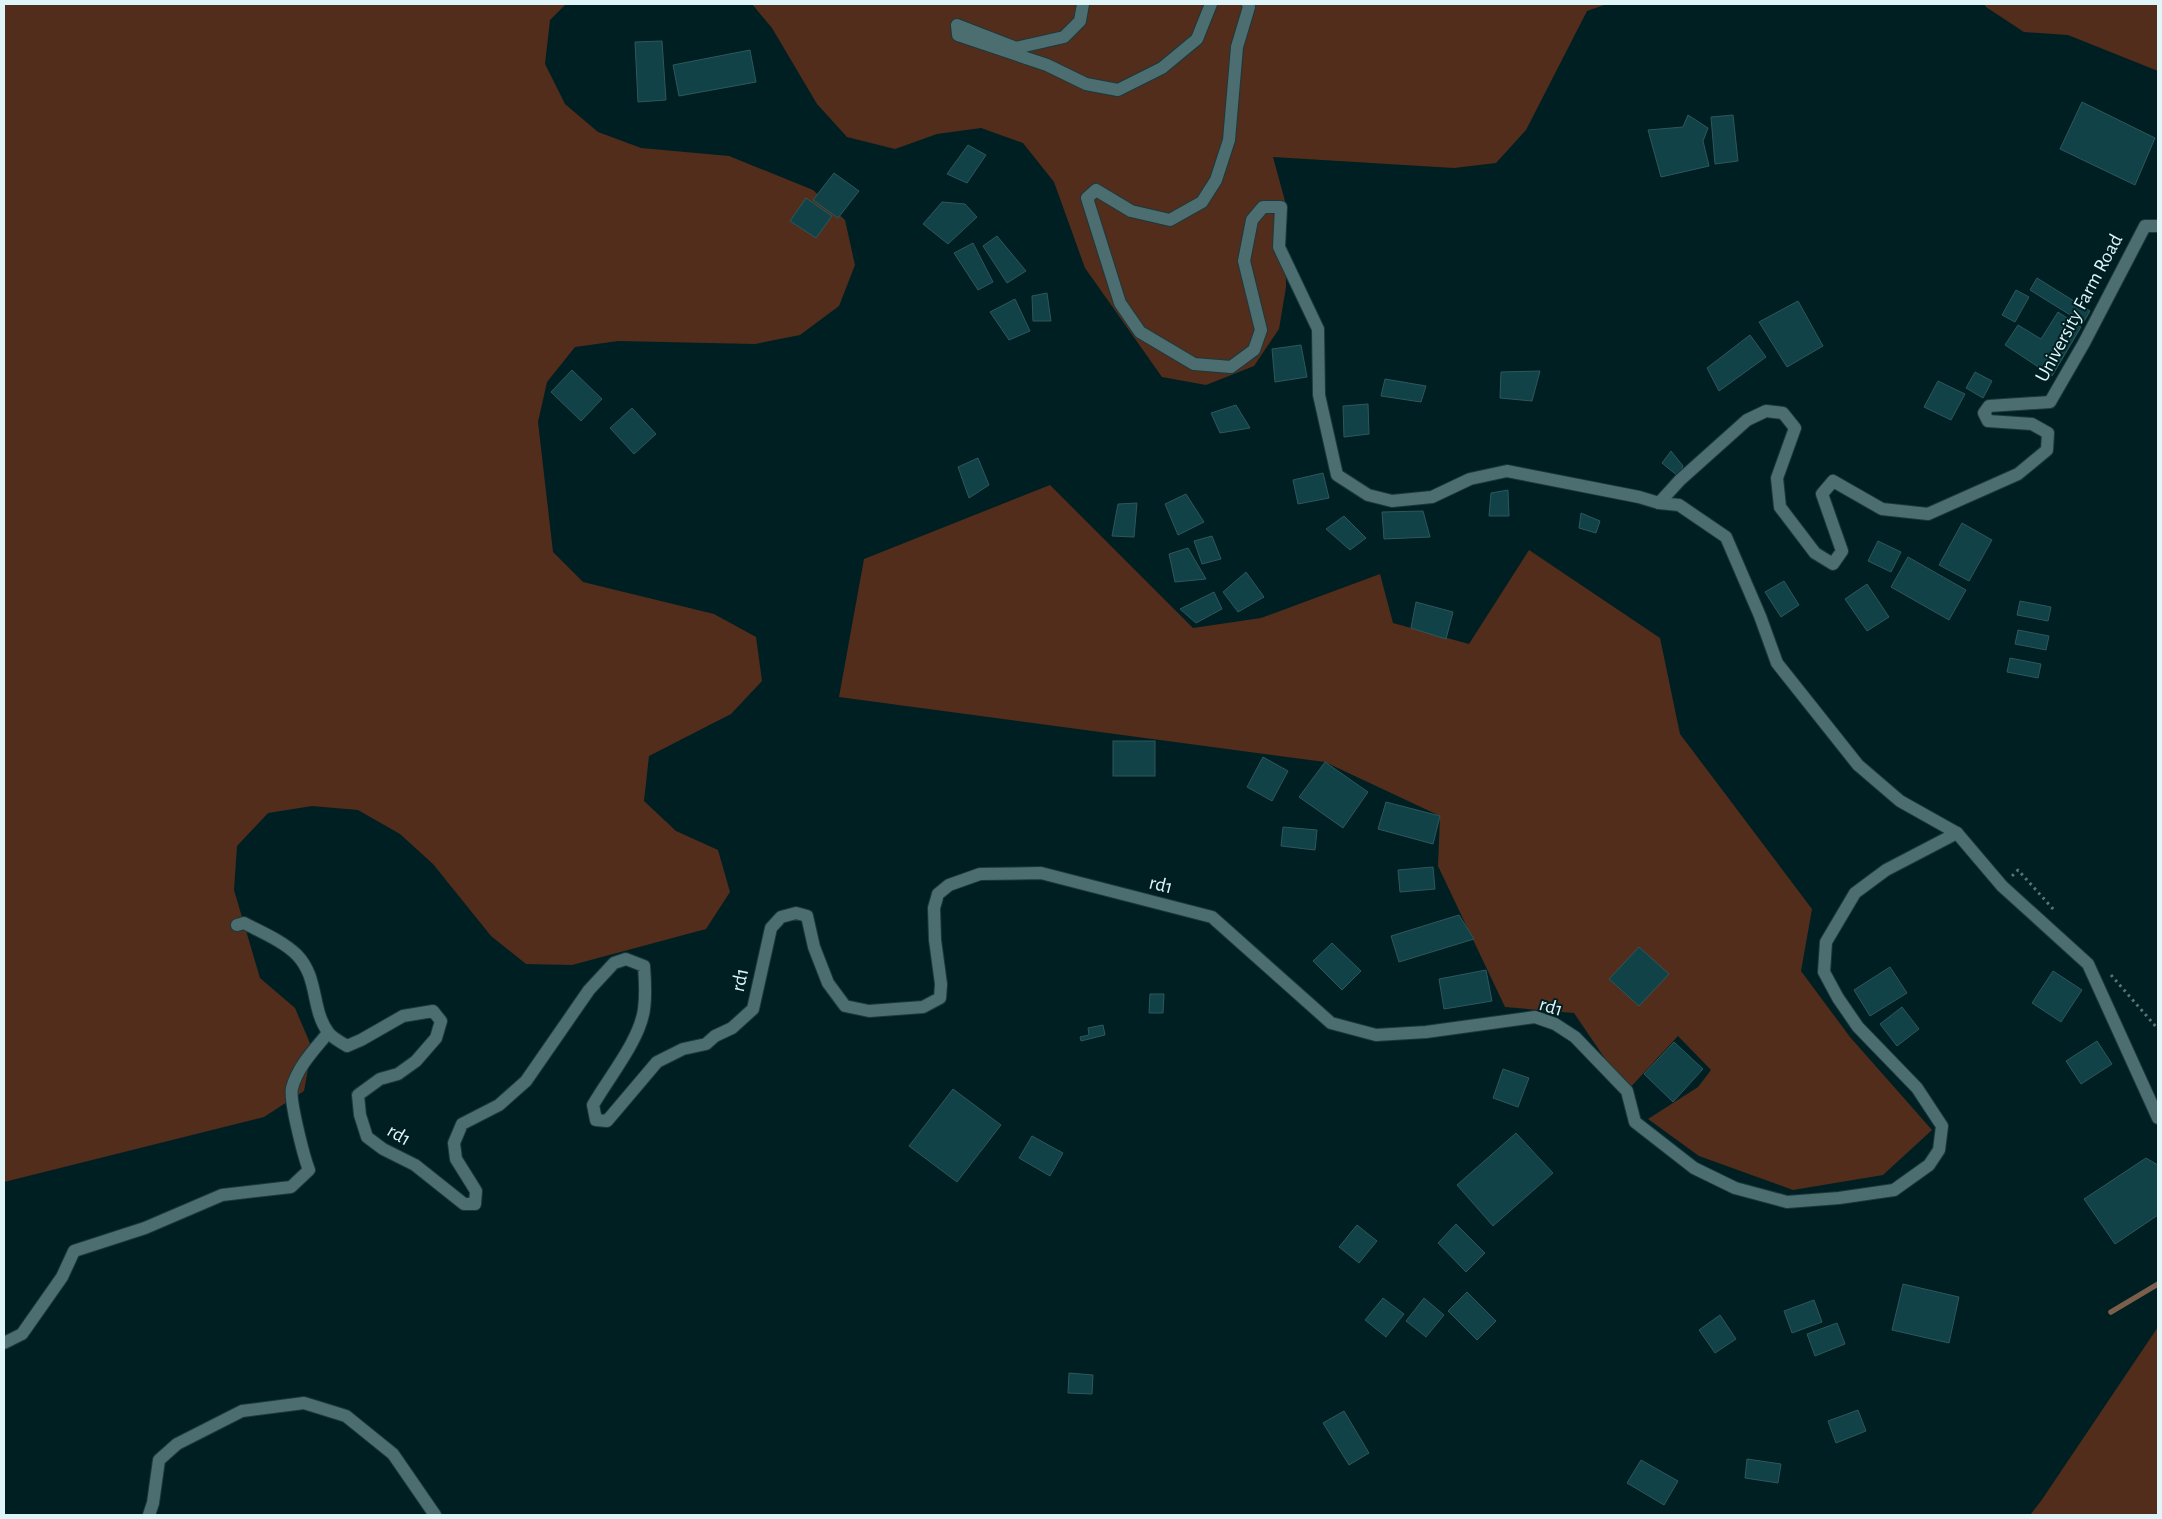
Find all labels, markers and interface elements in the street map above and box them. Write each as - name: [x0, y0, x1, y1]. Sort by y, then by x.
- street label: University Farm Road: [2032, 231, 2126, 385]
- street label: rd1: [1147, 872, 1175, 898]
- street label: rd1: [728, 966, 752, 994]
- street label: rd1: [1537, 994, 1565, 1020]
- street label: rd1: [384, 1120, 414, 1150]

